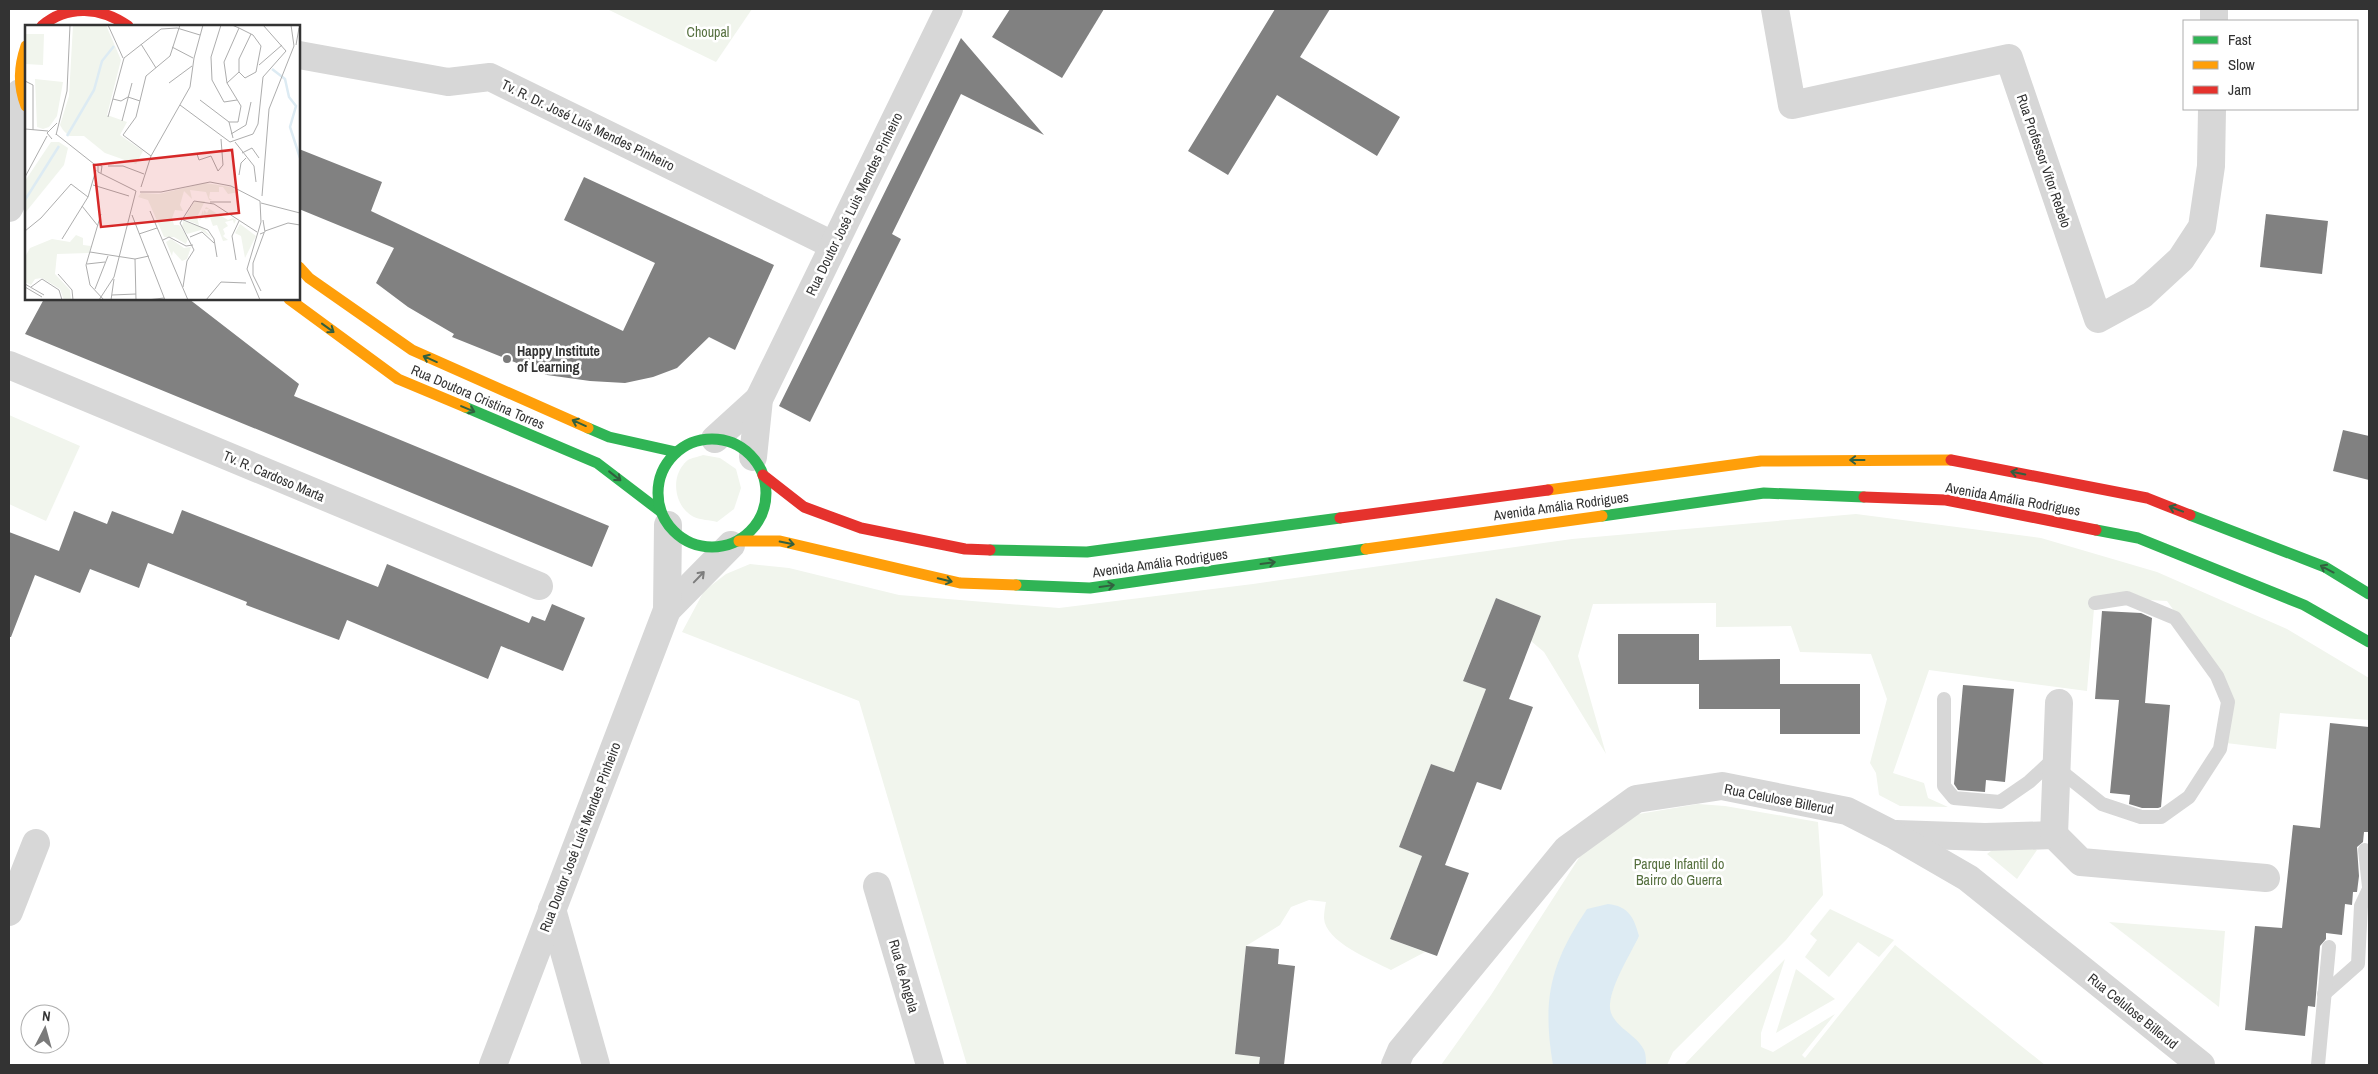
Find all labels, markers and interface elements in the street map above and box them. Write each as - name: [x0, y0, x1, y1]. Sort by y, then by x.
- legend: [2183, 20, 2358, 110]
- park label: Choupal: [687, 23, 729, 41]
- inset map: [25, 25, 300, 300]
- text: Fast: [2228, 29, 2252, 50]
- text: Slow: [2228, 54, 2255, 75]
- street label: Tv. R. Dr. José Luís Mendes Pinheiro: [498, 75, 678, 175]
- text: Jam: [2228, 79, 2251, 100]
- street label: Rua Professor Vitor Rebelo: [2013, 92, 2075, 230]
- street label: Rua Doutor José Luis Mendes Pinheiro: [802, 109, 906, 299]
- one-way arrow: [321, 323, 335, 333]
- place label: Happy Institute of Learning: [517, 342, 600, 376]
- one-way arrow: [423, 353, 438, 363]
- marker: Happy Institute of Learning: [501, 353, 513, 365]
- street label: Rua Doutora Cristina Torres: [408, 361, 548, 433]
- one-way arrow: [460, 404, 475, 414]
- one-way arrow: [572, 418, 587, 428]
- street label: Tv. R. Cardoso Marta: [220, 446, 328, 506]
- one-way arrow: [1849, 455, 1866, 465]
- one-way arrow: [2011, 468, 2027, 477]
- one-way arrow: [608, 470, 621, 481]
- street label: Avenida Amália Rodrigues: [1943, 478, 2082, 520]
- street label: Avenida Amália Rodrigues: [1491, 488, 1630, 525]
- one-way arrow: [2169, 504, 2184, 513]
- one-way arrow: [779, 538, 795, 548]
- street label: Avenida Amália Rodrigues: [1090, 545, 1229, 582]
- one-way arrow: [1260, 558, 1276, 568]
- one-way arrow: [2320, 564, 2335, 574]
- one-way arrow: [693, 571, 705, 584]
- one-way arrow: [937, 576, 953, 585]
- one-way arrow: [1099, 580, 1115, 590]
- street label: Rua Doutor José Luís Mendes Pinheiro: [535, 740, 625, 934]
- street label: Rua Celulose Billerud: [1723, 780, 1835, 818]
- park label: Parque Infantil do Bairro do Guerra: [1634, 855, 1724, 889]
- street label: Rua de Angola: [885, 937, 923, 1015]
- street label: Rua Celulose Billerud: [2084, 969, 2182, 1053]
- north arrow: [20, 1004, 70, 1054]
- text: N: [41, 1007, 51, 1025]

